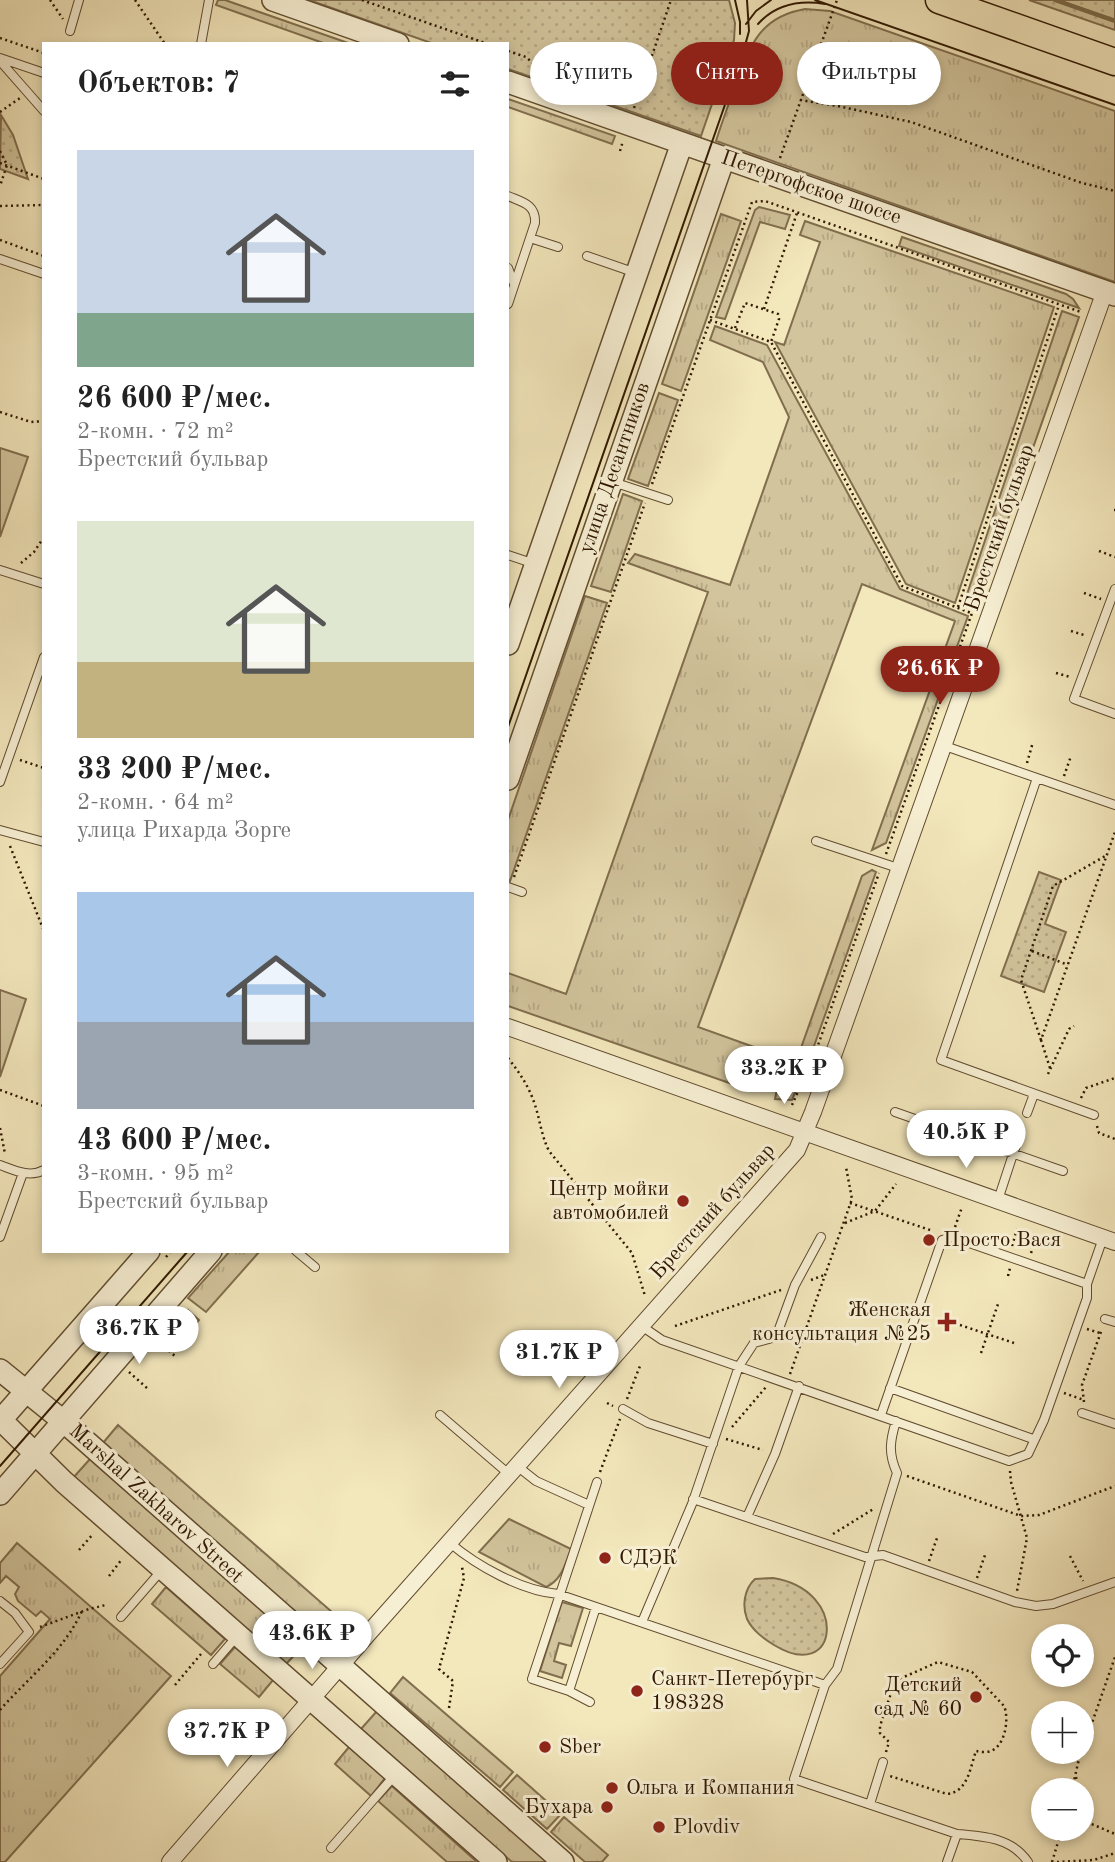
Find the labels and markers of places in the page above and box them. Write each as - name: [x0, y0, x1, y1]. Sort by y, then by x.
- pin: 26.6K ₽: [875, 646, 1005, 706]
- pin: 33.2K ₽: [719, 1046, 849, 1106]
- pin: 40.5K ₽: [901, 1110, 1031, 1170]
- place label: Центр мойки автомобилей: [549, 1179, 669, 1224]
- marker: Центр мойки автомобилей: [675, 1193, 691, 1209]
- place label: Просто Вася: [943, 1230, 1061, 1251]
- marker: Просто Вася: [921, 1232, 937, 1248]
- place label: Женская консультация №25: [752, 1300, 931, 1345]
- pin: 36.7K ₽: [74, 1306, 204, 1366]
- marker: Женская консультация №25: [937, 1312, 957, 1332]
- pin: 31.7K ₽: [494, 1330, 624, 1390]
- place label: СДЭК: [619, 1548, 677, 1569]
- marker: СДЭК: [597, 1550, 613, 1566]
- pin: 43.6K ₽: [247, 1612, 377, 1671]
- place label: Санкт-Петербург 198328: [651, 1669, 813, 1714]
- place label: Детский сад № 60: [874, 1675, 962, 1720]
- marker: Санкт-Петербург 198328: [629, 1683, 645, 1699]
- marker: Детский сад № 60: [968, 1689, 984, 1705]
- pin: 37.7K ₽: [162, 1710, 292, 1769]
- place label: Sber: [559, 1737, 601, 1758]
- marker: Sber: [537, 1739, 553, 1755]
- place label: Ольга и Компания: [626, 1778, 795, 1799]
- marker: Ольга и Компания: [604, 1780, 620, 1796]
- place label: Бухара: [524, 1797, 593, 1818]
- marker: Бухара: [599, 1799, 615, 1815]
- place label: Plovdiv: [673, 1817, 740, 1838]
- marker: Plovdiv: [651, 1819, 667, 1835]

